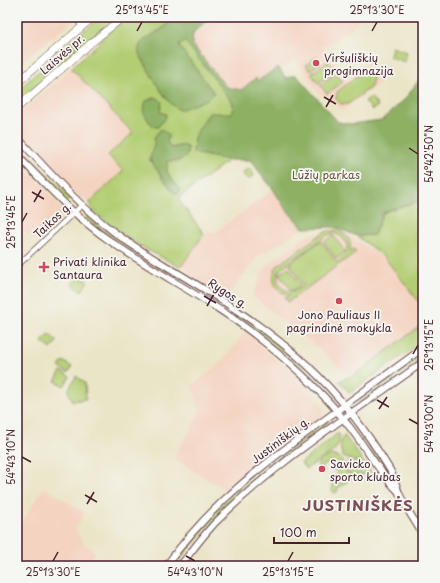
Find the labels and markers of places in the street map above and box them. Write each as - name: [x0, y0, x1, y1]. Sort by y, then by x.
- place label: Viršuliškių progimnazija: [324, 49, 394, 79]
- marker: Viršuliškių progimnazija: [311, 58, 321, 68]
- place label: Privati klinika Santaura: [53, 253, 127, 283]
- marker: Privati klinika Santaura: [38, 261, 50, 273]
- marker: Jono Pauliaus II pagrindinė mokykla: [334, 296, 344, 306]
- place label: Jono Pauliaus II pagrindinė mokykla: [286, 306, 392, 336]
- place label: Savicko sporto klubas: [330, 455, 401, 485]
- marker: Savicko sporto klubas: [317, 464, 327, 474]

